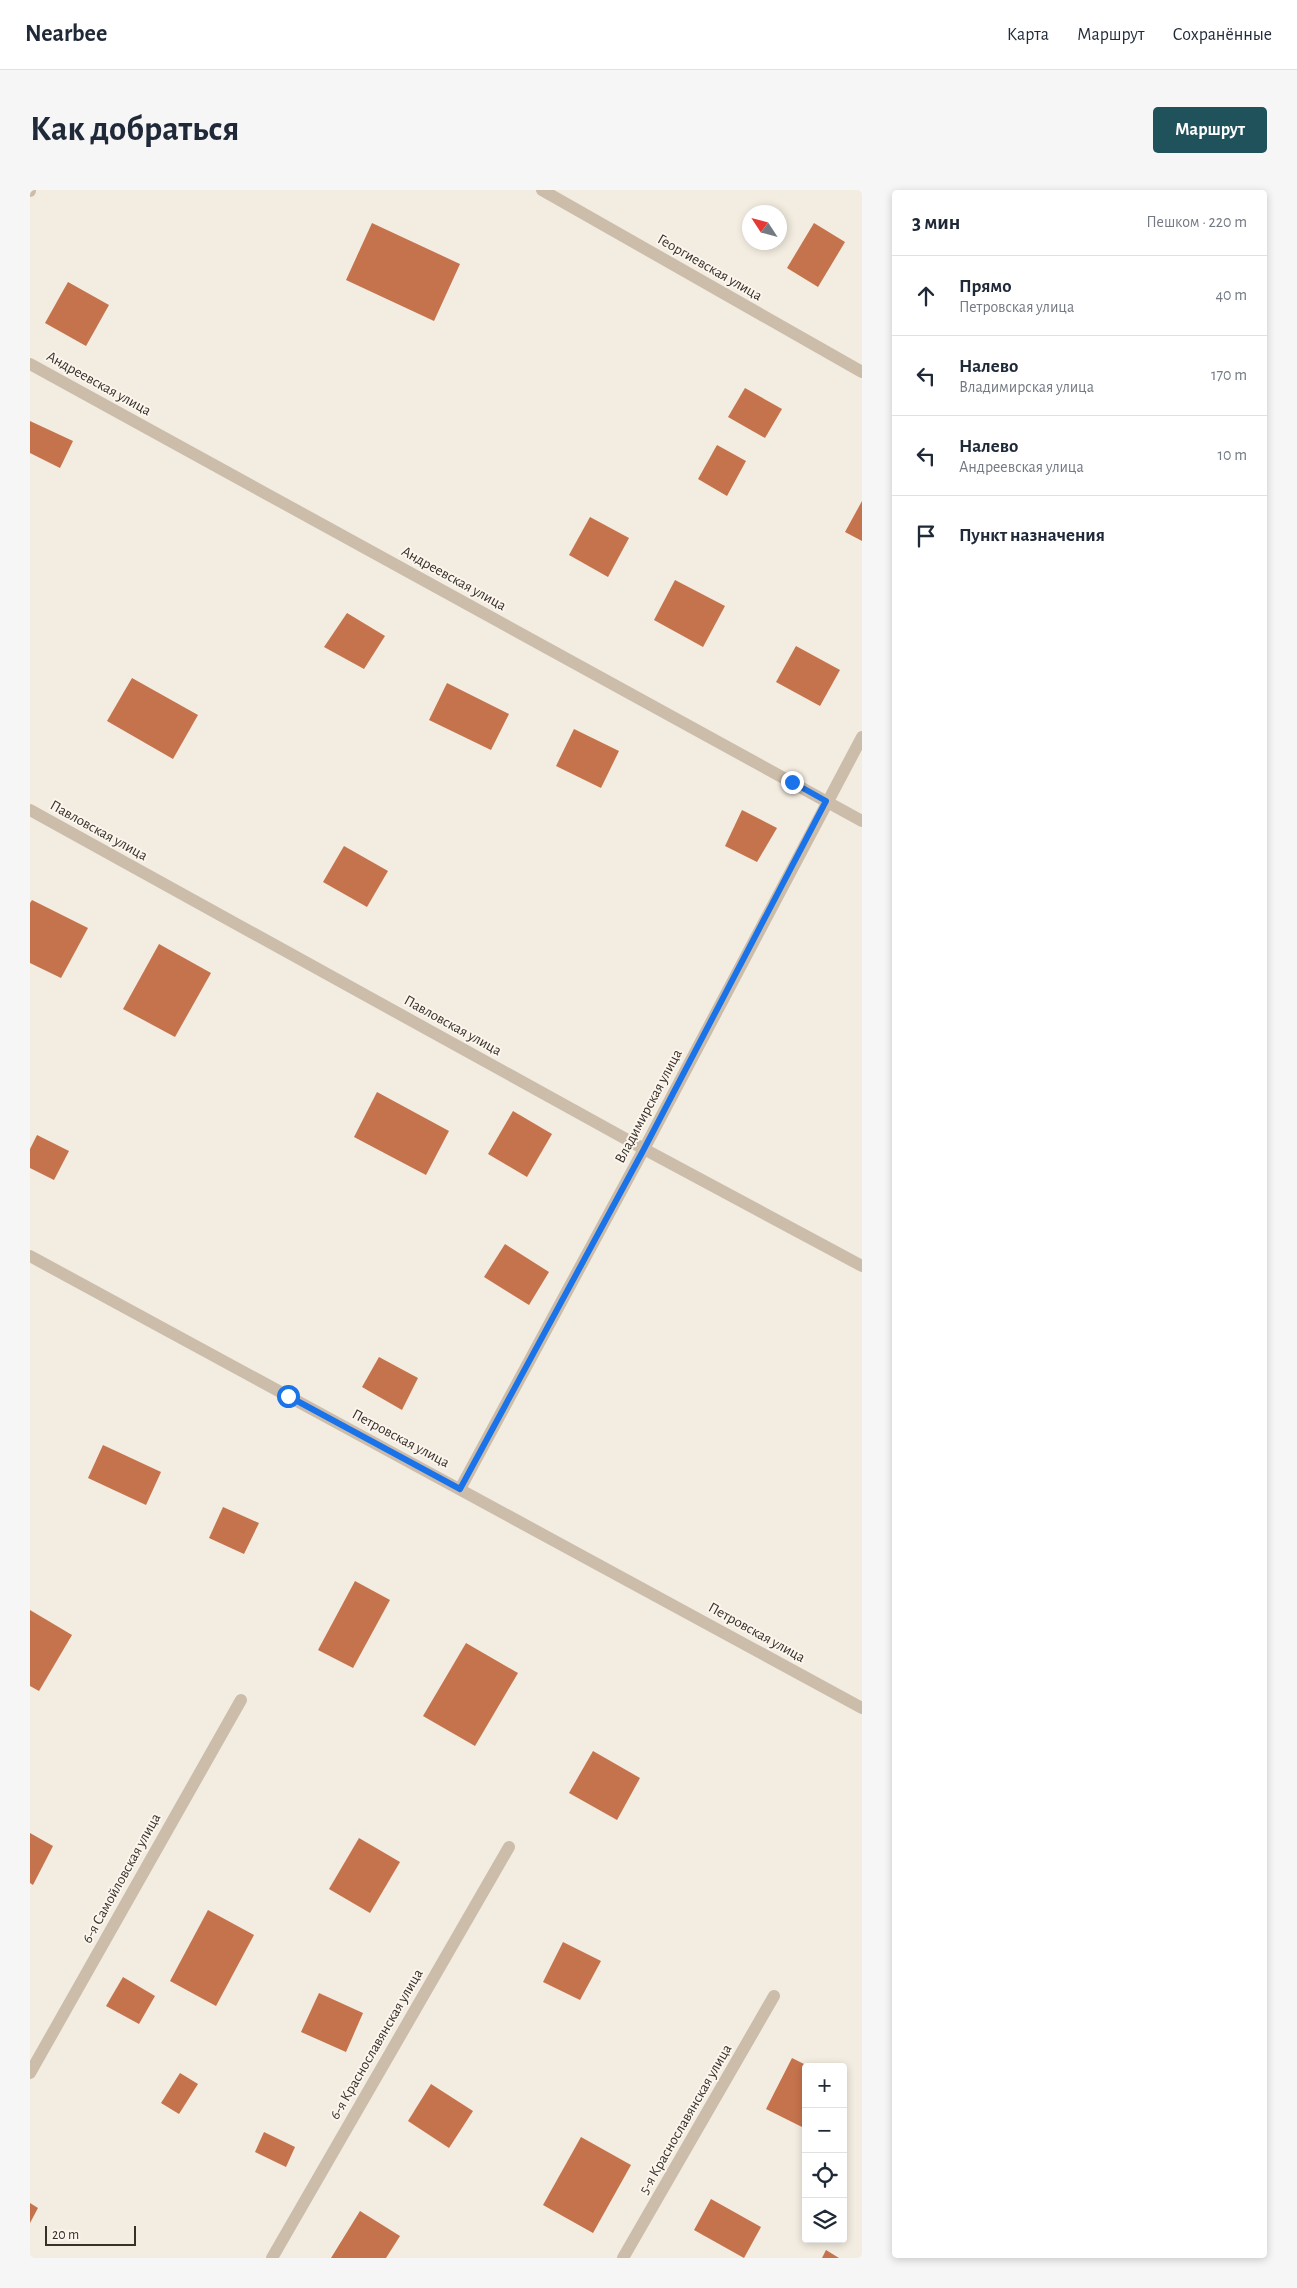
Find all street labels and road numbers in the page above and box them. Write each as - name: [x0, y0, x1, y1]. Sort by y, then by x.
- street label: Георгиевская улица: [655, 231, 765, 303]
- street label: Андреевская улица: [44, 349, 154, 418]
- street label: Андреевская улица: [399, 544, 509, 613]
- street label: Павловская улица: [48, 798, 150, 863]
- street label: Павловская улица: [402, 993, 504, 1058]
- street label: Владимирская улица: [612, 1047, 685, 1166]
- street label: Петровская улица: [350, 1406, 452, 1470]
- street label: Петровская улица: [706, 1600, 808, 1665]
- street label: 6-я Самойловская улица: [80, 1811, 163, 1946]
- street label: 6-я Краснославянская улица: [327, 1966, 426, 2122]
- street label: 5-я Краснославянская улица: [636, 2042, 735, 2197]

